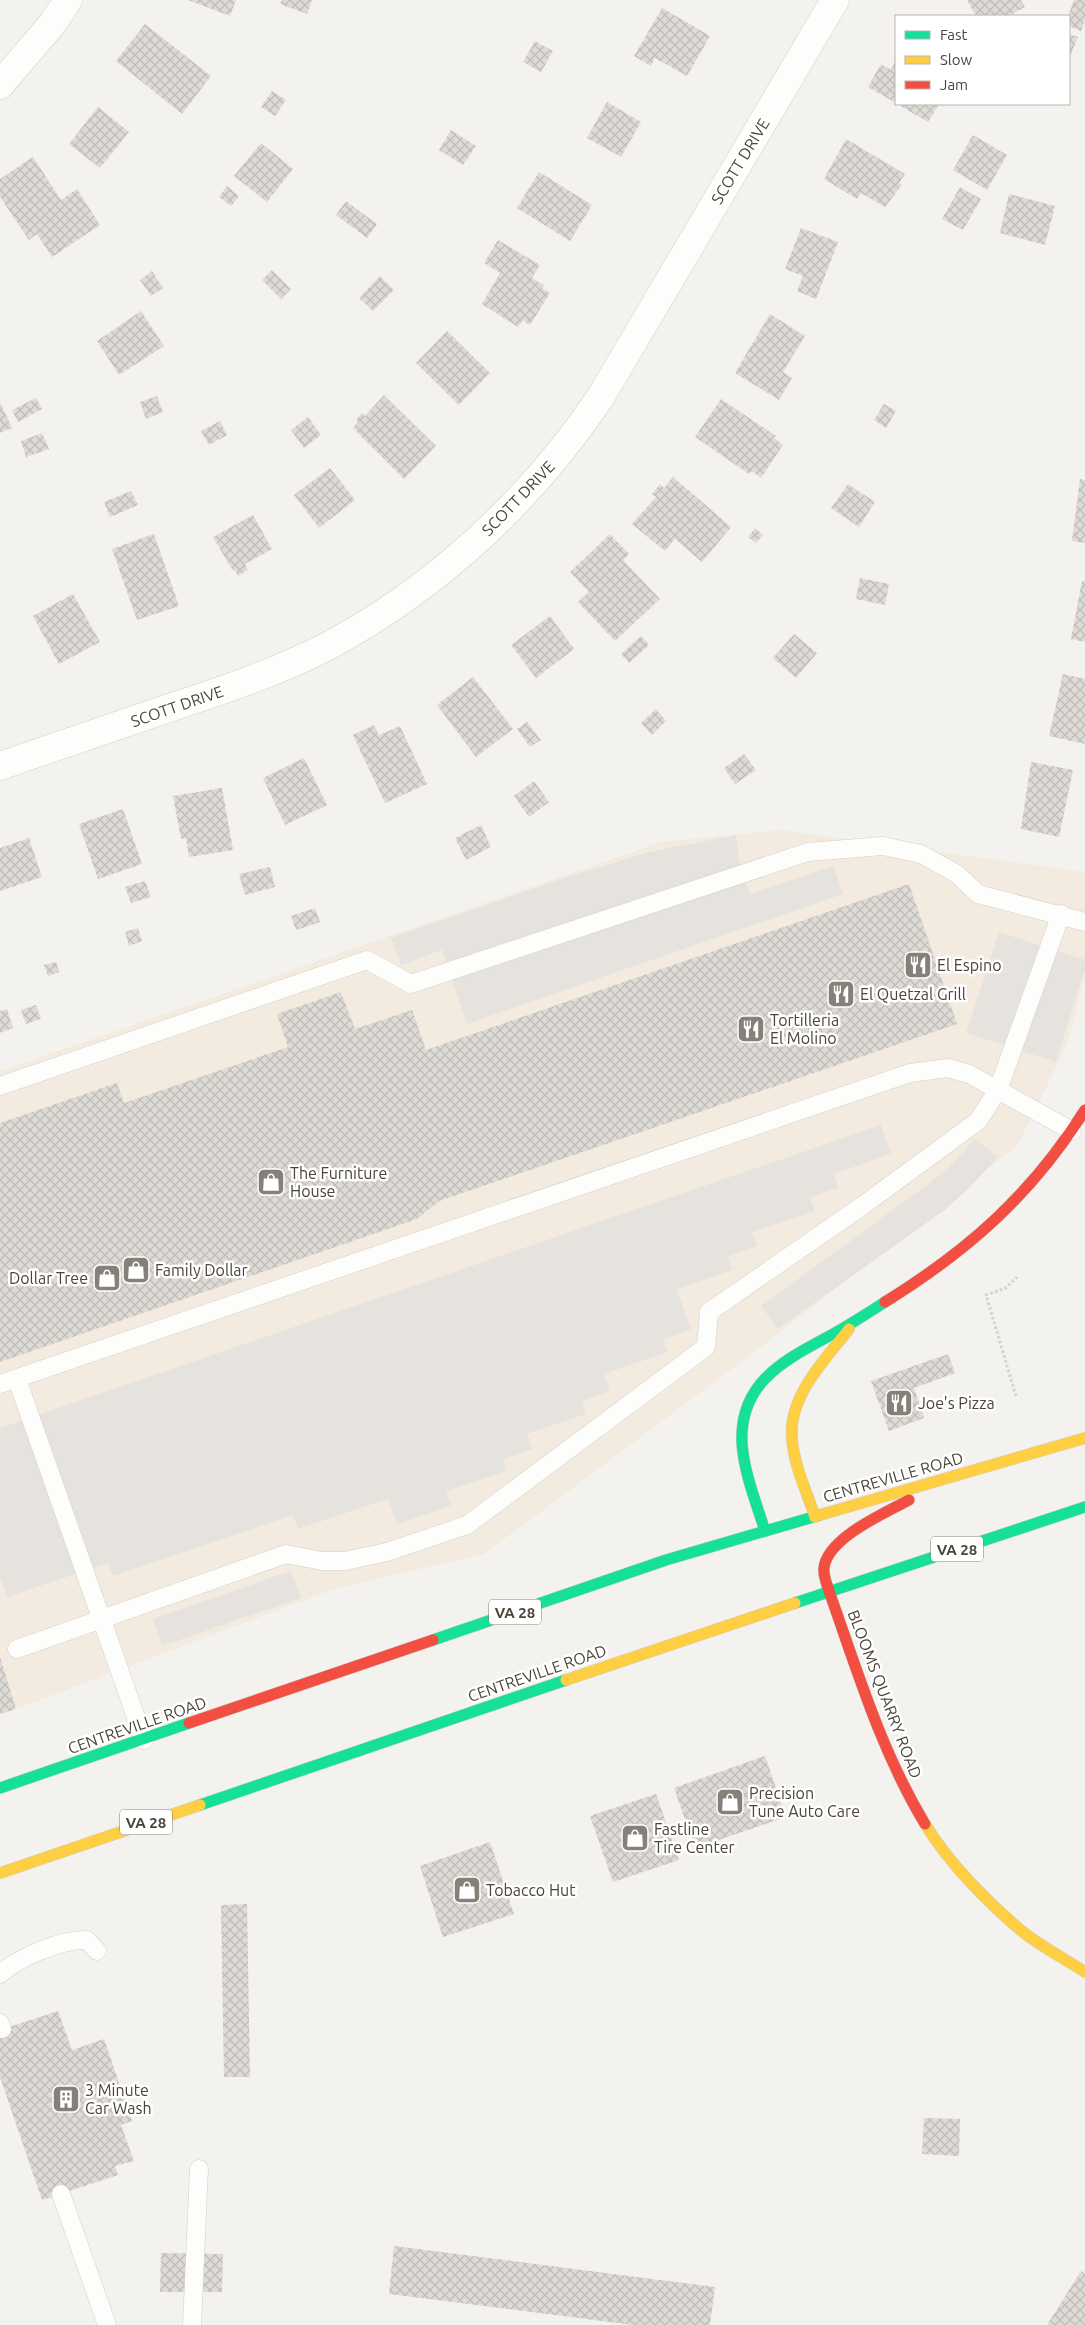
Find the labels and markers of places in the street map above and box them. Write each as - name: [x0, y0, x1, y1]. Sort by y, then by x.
- restaurant icon: El Espino: [903, 950, 933, 980]
- place label: El Espino: [937, 956, 1002, 974]
- restaurant icon: El Quetzal Grill: [826, 979, 856, 1009]
- place label: El Quetzal Grill: [860, 985, 966, 1003]
- place label: Tortilleria El Molino: [770, 1011, 839, 1047]
- restaurant icon: Tortilleria El Molino: [736, 1014, 766, 1044]
- place label: The Furniture House: [290, 1164, 387, 1200]
- shop icon: The Furniture House: [256, 1167, 286, 1197]
- shop icon: Family Dollar: [121, 1255, 151, 1285]
- place label: Family Dollar: [155, 1261, 248, 1279]
- shop icon: Dollar Tree: [92, 1263, 122, 1293]
- place label: Dollar Tree: [9, 1269, 88, 1287]
- restaurant icon: Joe's Pizza: [884, 1388, 914, 1418]
- place label: Joe's Pizza: [918, 1394, 995, 1412]
- place label: Precision Tune Auto Care: [749, 1784, 860, 1820]
- shop icon: Precision Tune Auto Care: [715, 1787, 745, 1817]
- place label: Fastline Tire Center: [654, 1820, 735, 1856]
- shop icon: Fastline Tire Center: [620, 1823, 650, 1853]
- shop icon: Tobacco Hut: [452, 1875, 482, 1905]
- place label: Tobacco Hut: [486, 1881, 576, 1899]
- place label: 3 Minute Car Wash: [85, 2081, 152, 2117]
- building icon: 3 Minute Car Wash: [51, 2084, 81, 2114]

